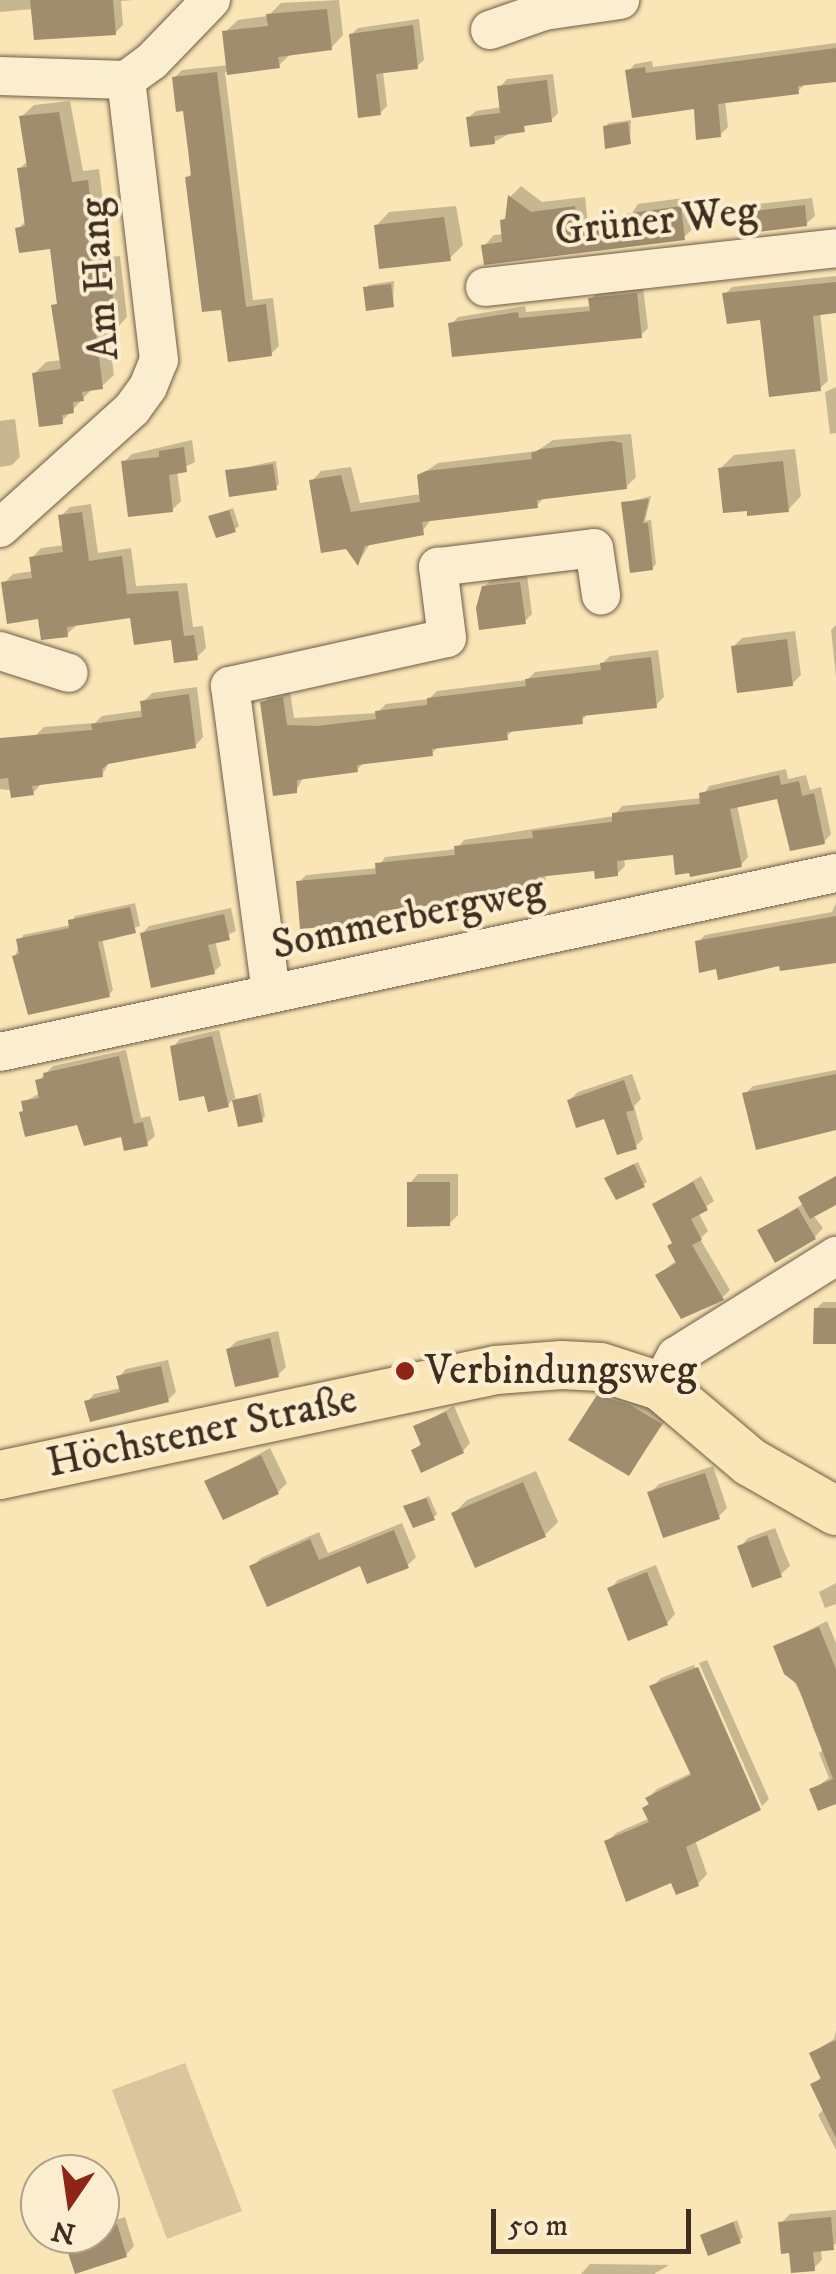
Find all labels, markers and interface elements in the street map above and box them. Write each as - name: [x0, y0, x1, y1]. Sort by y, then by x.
- street label: Grüner Weg: [552, 186, 760, 258]
- street label: Am Hang: [69, 196, 131, 362]
- street label: Sommerbergweg: [267, 865, 549, 971]
- place label: Verbindungsweg: [425, 1346, 697, 1396]
- marker: Verbindungsweg: [394, 1360, 416, 1382]
- street label: Höchstener Straße: [42, 1375, 362, 1489]
- north arrow: [20, 2154, 120, 2254]
- scale bar: [496, 2189, 696, 2251]
- text: 50 m: [508, 2208, 568, 2245]
- text: N: [48, 2212, 79, 2251]

